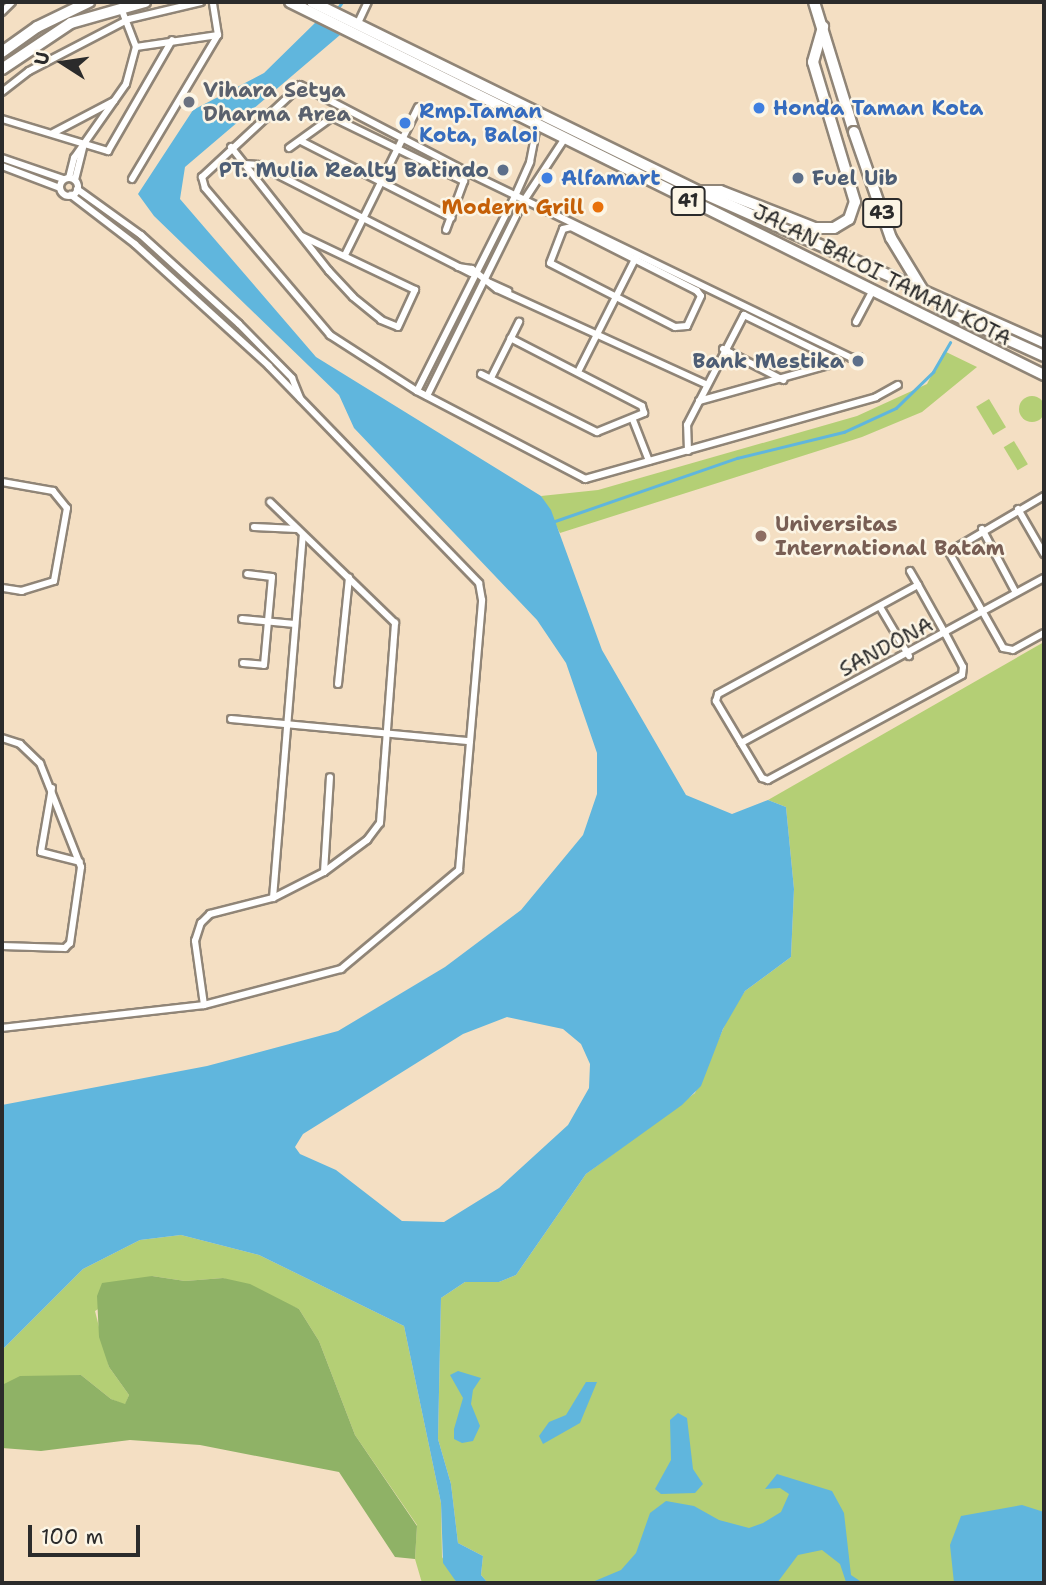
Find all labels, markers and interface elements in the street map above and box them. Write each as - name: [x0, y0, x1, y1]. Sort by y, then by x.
- north arrow: [28, 28, 98, 98]
- text: U: [28, 50, 56, 67]
- place label: Vihara Setya Dharma Area: [203, 77, 351, 127]
- marker: Vihara Setya Dharma Area: [181, 94, 197, 110]
- place label: Honda Taman Kota: [773, 95, 983, 121]
- place label: Rmp.Taman Kota, Baloi: [419, 98, 542, 148]
- marker: Honda Taman Kota: [751, 100, 767, 116]
- marker: Rmp.Taman Kota, Baloi: [397, 115, 413, 131]
- place label: PT. Mulia Realty Batindo: [219, 157, 489, 183]
- marker: PT. Mulia Realty Batindo: [495, 162, 511, 178]
- place label: Alfamart: [561, 165, 661, 191]
- place label: Fuel Uib: [812, 165, 898, 191]
- marker: Alfamart: [539, 170, 555, 186]
- marker: Fuel Uib: [790, 170, 806, 186]
- road number: 41: [670, 186, 706, 216]
- place label: Modern Grill: [442, 194, 584, 220]
- road number: 43: [861, 197, 903, 228]
- marker: Modern Grill: [590, 199, 606, 215]
- street label: JALAN BALOI TAMAN KOTA: [749, 199, 1015, 351]
- place label: Bank Mestika: [693, 348, 844, 374]
- marker: Bank Mestika: [850, 353, 866, 369]
- place label: Universitas International Batam: [775, 511, 1005, 561]
- marker: Universitas International Batam: [753, 528, 769, 544]
- street label: SANDONA: [835, 612, 937, 682]
- scale bar: [32, 1512, 144, 1556]
- text: 100 m: [41, 1523, 104, 1551]

